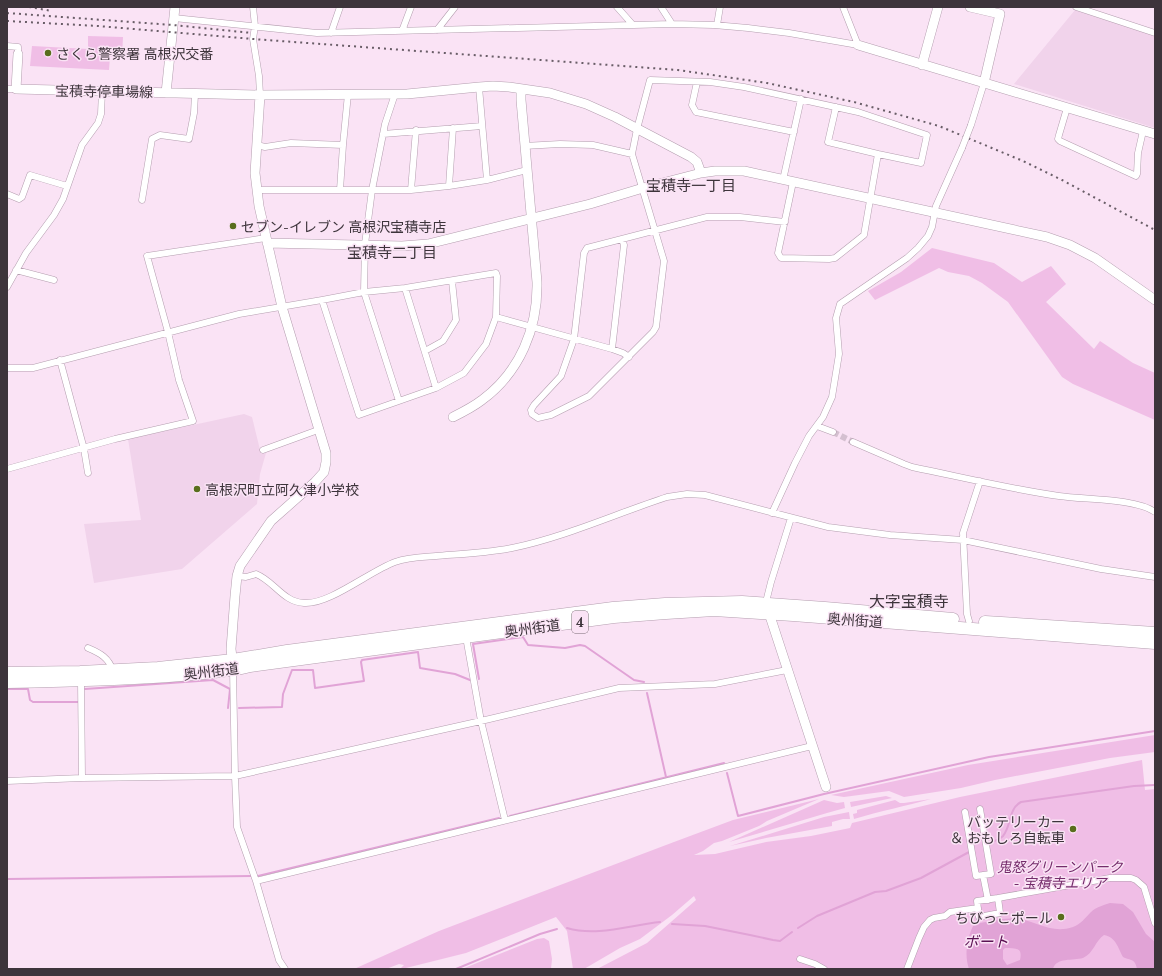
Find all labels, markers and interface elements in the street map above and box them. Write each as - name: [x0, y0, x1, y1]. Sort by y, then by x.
- place label: さくら警察署 高根沢交番: [56, 44, 213, 63]
- marker: さくら警察署 高根沢交番: [43, 48, 53, 58]
- street label: 宝積寺停車場線: [55, 81, 153, 101]
- district label: 宝積寺一丁目: [646, 175, 736, 195]
- place label: セブン-イレブン 高根沢宝積寺店: [241, 217, 446, 236]
- marker: セブン-イレブン 高根沢宝積寺店: [228, 221, 238, 231]
- district label: 宝積寺二丁目: [347, 242, 437, 262]
- place label: 高根沢町立阿久津小学校: [205, 480, 359, 499]
- marker: 高根沢町立阿久津小学校: [192, 484, 202, 494]
- district label: 大字宝積寺: [869, 590, 949, 612]
- street label: 奥州街道: [826, 609, 884, 631]
- road number: 4: [572, 611, 588, 633]
- street label: 奥州街道: [503, 615, 561, 641]
- street label: 奥州街道: [182, 658, 240, 684]
- place label: バッテリーカー ＆ おもしろ自転車: [950, 812, 1065, 847]
- marker: バッテリーカー ＆ おもしろ自転車: [1068, 824, 1078, 834]
- park label: 鬼怒グリーンパーク - 宝積寺エリア: [997, 857, 1124, 892]
- place label: ちびっこポール: [955, 908, 1053, 927]
- marker: ちびっこポール: [1056, 912, 1066, 922]
- water label: ボート: [963, 931, 1009, 951]

